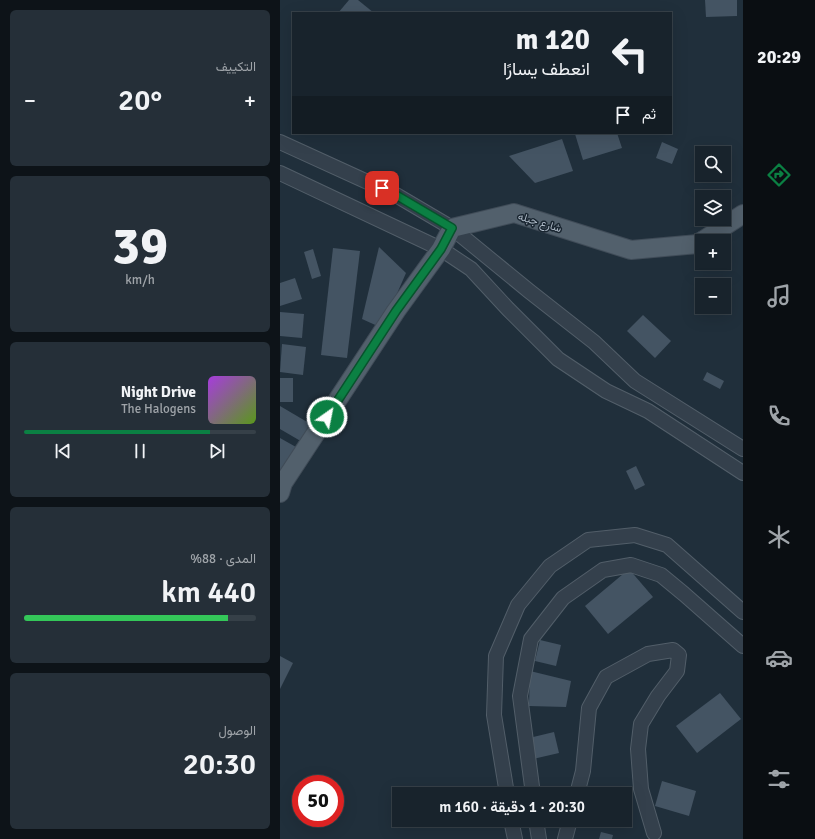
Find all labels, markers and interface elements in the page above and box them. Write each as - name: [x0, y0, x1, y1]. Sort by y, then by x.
- text: 120 m: [516, 23, 590, 57]
- icon: left: [604, 28, 656, 80]
- text: 20:29: [757, 46, 801, 68]
- text: انعطف يسارًا: [503, 58, 590, 80]
- text: التكييف: [216, 59, 256, 75]
- text: 20°: [118, 82, 162, 119]
- text: −: [24, 87, 36, 114]
- text: +: [244, 87, 256, 114]
- icon: arrive: [612, 104, 634, 126]
- text: ثم: [642, 105, 656, 123]
- map controls: [695, 146, 731, 314]
- button: search: [695, 146, 731, 182]
- icon: directions: [765, 161, 793, 189]
- pin: [365, 171, 399, 205]
- icon: arrive: [371, 177, 393, 199]
- button: layers: [695, 190, 731, 226]
- street label: شارع جبله: [516, 210, 564, 236]
- text: 39: [112, 214, 168, 278]
- button: +: [695, 234, 731, 270]
- text: km/h: [125, 272, 155, 288]
- button: −: [695, 278, 731, 314]
- icon: music: [765, 282, 793, 310]
- text: Night Drive: [121, 383, 196, 401]
- position arrow: [306, 396, 348, 438]
- text: The Halogens: [121, 401, 196, 417]
- icon: phone: [765, 402, 793, 430]
- icon: previous: [52, 440, 74, 462]
- icon: pause: [129, 440, 151, 462]
- icon: next: [206, 440, 228, 462]
- icon: climate: [765, 523, 793, 551]
- text: المدى · 88%: [190, 551, 256, 567]
- text: 440 km: [161, 574, 256, 611]
- icon: car: [765, 644, 793, 672]
- text: الوصول: [218, 723, 256, 739]
- text: 20:30: [183, 746, 256, 783]
- icon: filters: [765, 765, 793, 793]
- speed limit sign: 50: [292, 775, 344, 827]
- text: 20:30 · 1 دقيقة · 160 m: [439, 798, 585, 816]

